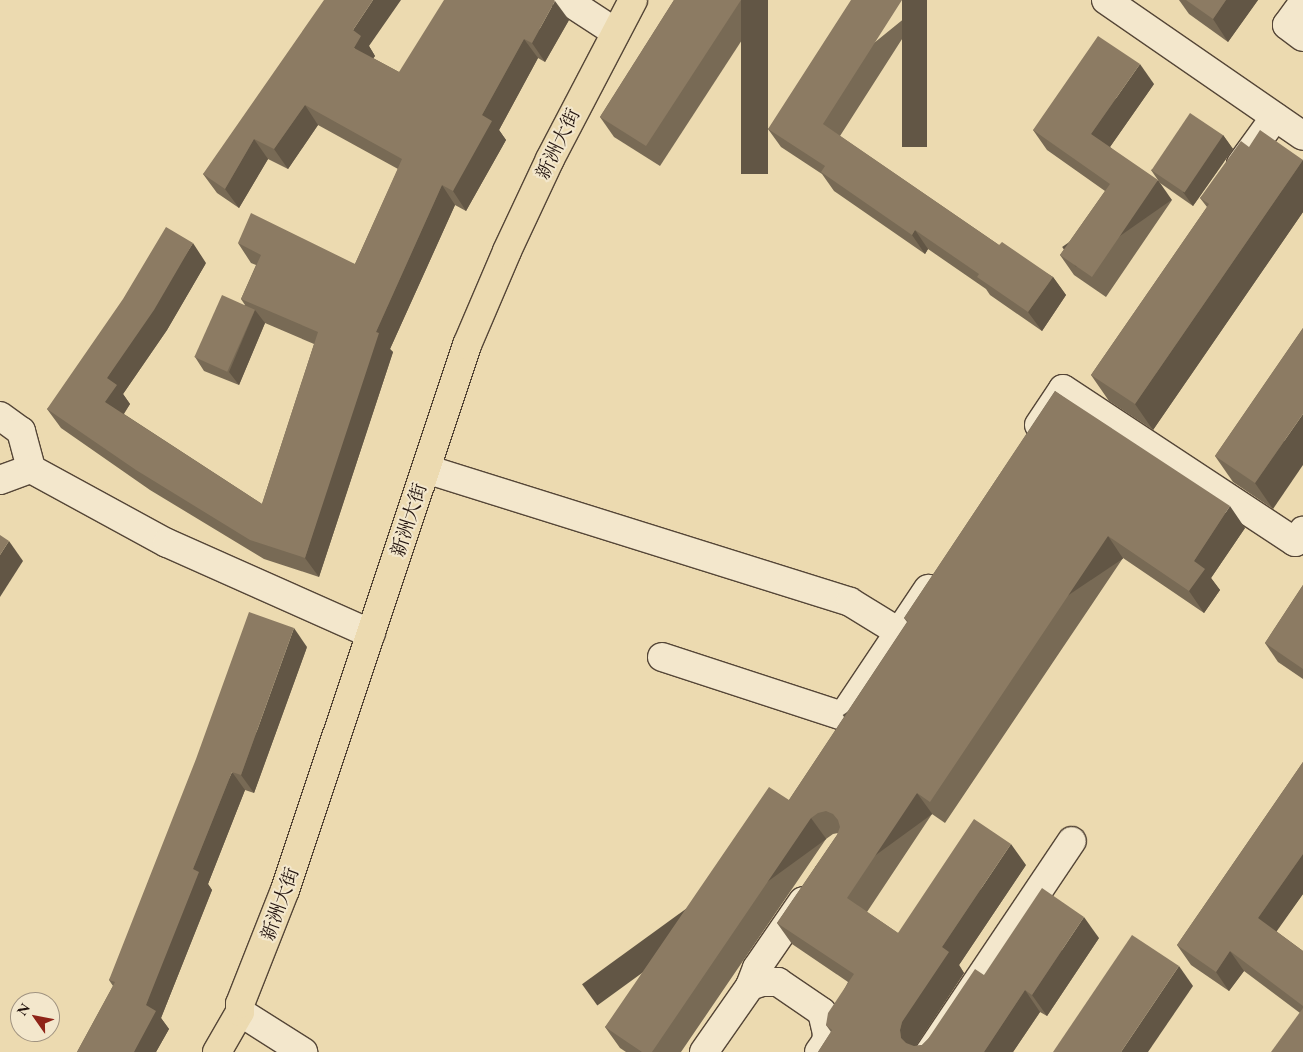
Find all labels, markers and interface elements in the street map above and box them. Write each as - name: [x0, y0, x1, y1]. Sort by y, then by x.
- street label: 新洲大街: [531, 105, 585, 183]
- street label: 新洲大街: [386, 480, 432, 560]
- street label: 新洲大街: [256, 864, 304, 944]
- north arrow: [10, 992, 60, 1042]
- text: N: [13, 1000, 34, 1019]

